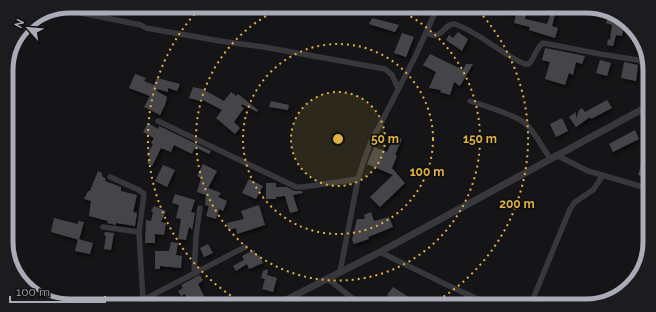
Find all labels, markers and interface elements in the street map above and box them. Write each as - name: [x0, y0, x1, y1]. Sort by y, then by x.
- north arrow: [8, 8, 48, 48]
- text: N: [12, 17, 27, 30]
- centre of rings: [331, 132, 345, 146]
- text: 50 m: [371, 132, 399, 146]
- text: 150 m: [463, 132, 497, 146]
- text: 100 m: [410, 165, 444, 179]
- text: 200 m: [499, 197, 535, 211]
- scale bar: [10, 278, 105, 304]
- text: 100 m: [16, 285, 50, 299]

